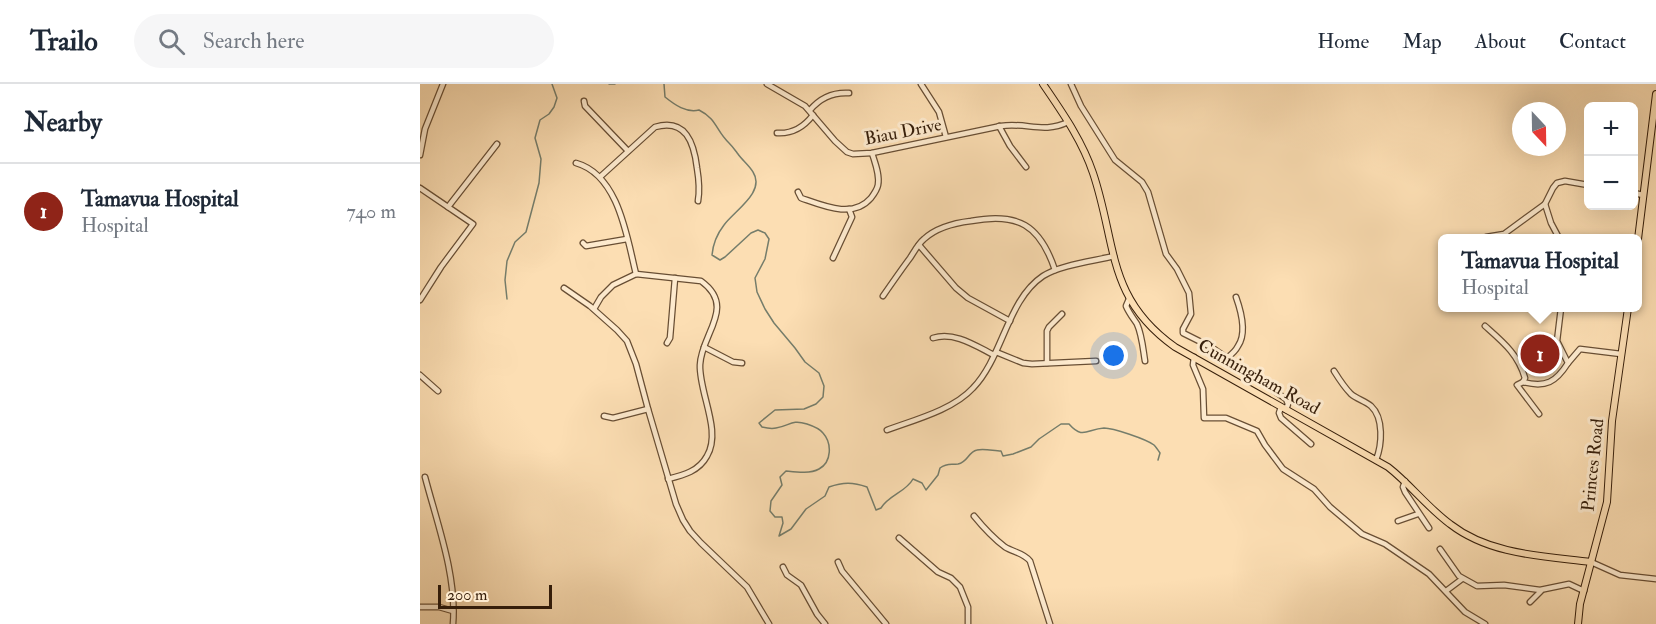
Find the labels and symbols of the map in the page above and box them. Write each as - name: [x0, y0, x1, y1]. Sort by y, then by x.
- north arrow: [1512, 102, 1566, 156]
- street label: Biau Drive: [862, 113, 944, 151]
- pin: 1: [1520, 332, 1560, 376]
- street label: Cunningham Road: [1194, 334, 1324, 420]
- your location: [1099, 341, 1128, 370]
- street label: Princes Road: [1577, 417, 1609, 513]
- scale bar: [438, 582, 552, 610]

